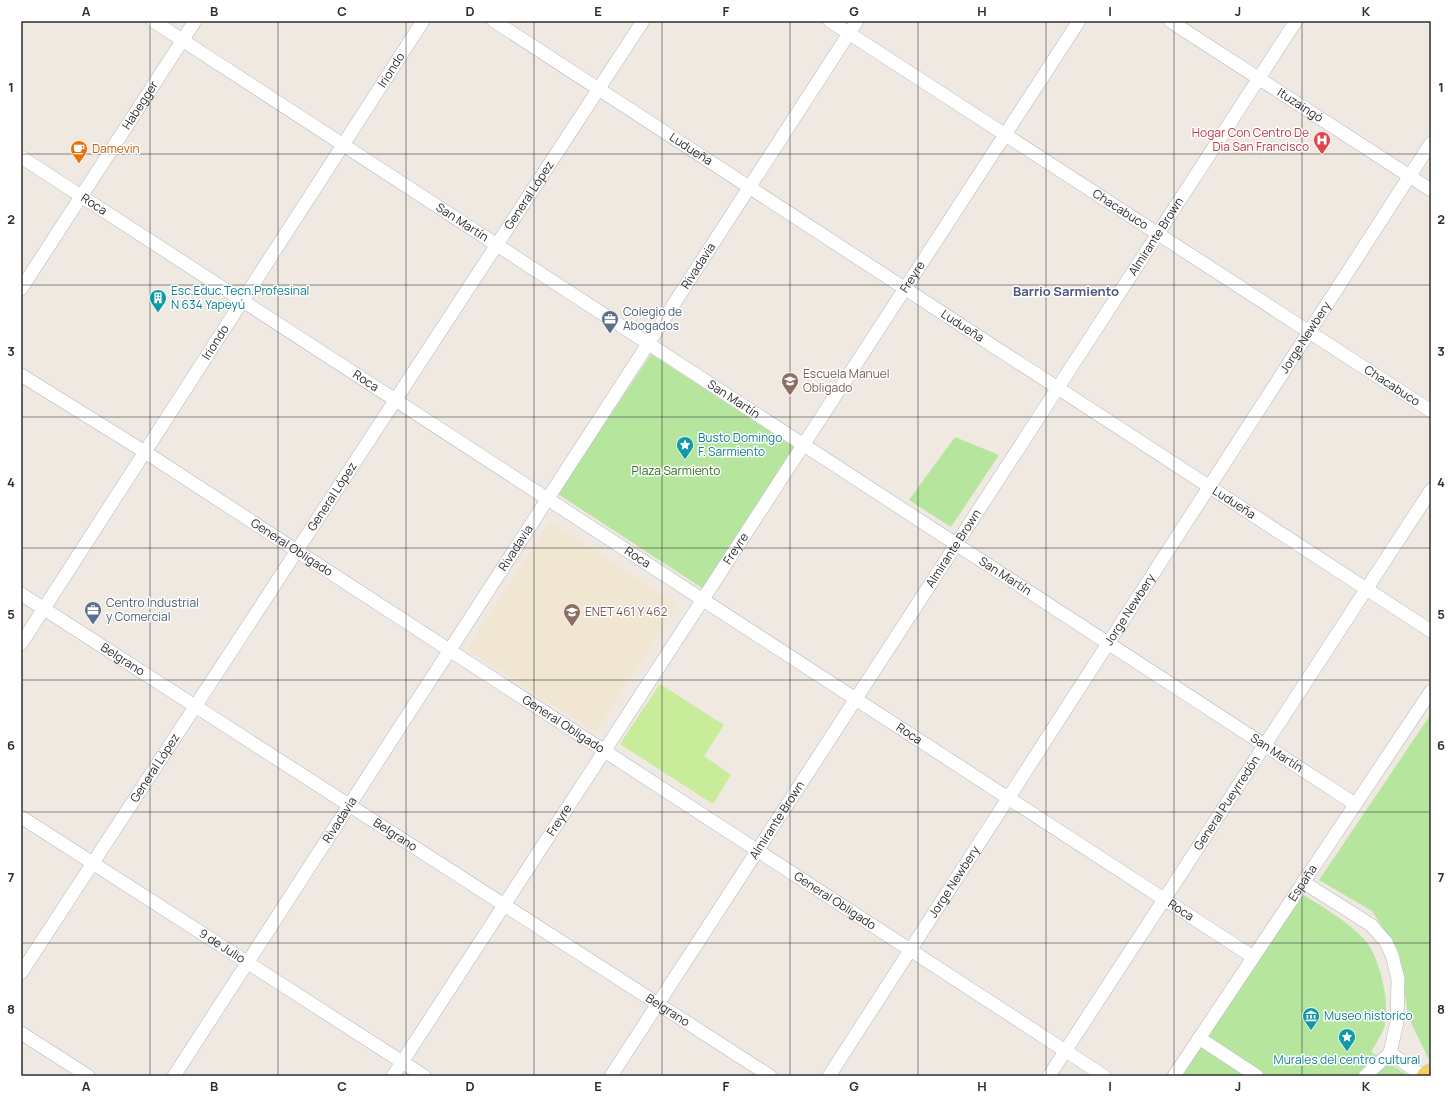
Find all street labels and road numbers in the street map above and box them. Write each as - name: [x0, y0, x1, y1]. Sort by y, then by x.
- street label: Iriondo: [373, 49, 408, 91]
- street label: Habegger: [118, 77, 162, 133]
- street label: Ituzaingó: [1274, 84, 1327, 126]
- street label: Ludueña: [666, 128, 716, 169]
- street label: General López: [500, 157, 557, 233]
- street label: Chacabuco: [1089, 185, 1152, 233]
- street label: Roca: [78, 189, 111, 219]
- street label: Almirante Brown: [1124, 194, 1187, 279]
- street label: San Martín: [433, 199, 492, 245]
- street label: Rivadavia: [677, 239, 719, 292]
- street label: Freyre: [895, 258, 929, 296]
- street label: Jorge Newbery: [1276, 297, 1335, 376]
- street label: Ludueña: [938, 305, 988, 346]
- street label: Iriondo: [198, 321, 233, 363]
- street label: Chacabuco: [1361, 361, 1424, 410]
- street label: Roca: [350, 366, 382, 395]
- street label: San Martín: [704, 375, 763, 422]
- street label: General López: [303, 459, 361, 534]
- street label: Ludueña: [1209, 482, 1259, 523]
- street label: Almirante Brown: [921, 506, 985, 591]
- street label: General Obligado: [248, 514, 336, 580]
- street label: Rivadavia: [494, 521, 537, 574]
- street label: Freyre: [719, 529, 752, 568]
- street label: Roca: [621, 542, 654, 572]
- street label: San Martín: [976, 552, 1035, 599]
- street label: Jorge Newbery: [1100, 570, 1159, 649]
- street label: Belgrano: [98, 639, 148, 680]
- street label: General Obligado: [519, 691, 608, 757]
- street label: Roca: [893, 719, 926, 748]
- street label: San Martín: [1247, 729, 1306, 776]
- street label: General López: [126, 730, 183, 805]
- street label: General Pueyrredón: [1189, 752, 1264, 853]
- street label: Almirante Brown: [745, 777, 808, 862]
- street label: Rivadavia: [318, 793, 361, 846]
- street label: Freyre: [542, 801, 575, 839]
- street label: Belgrano: [370, 814, 421, 855]
- street label: Jorge Newbery: [924, 842, 984, 921]
- street label: España: [1284, 861, 1321, 904]
- street label: General Obligado: [791, 867, 880, 933]
- street label: Roca: [1165, 895, 1198, 925]
- street label: 9 de Julio: [196, 925, 249, 967]
- street label: Belgrano: [643, 989, 693, 1030]

